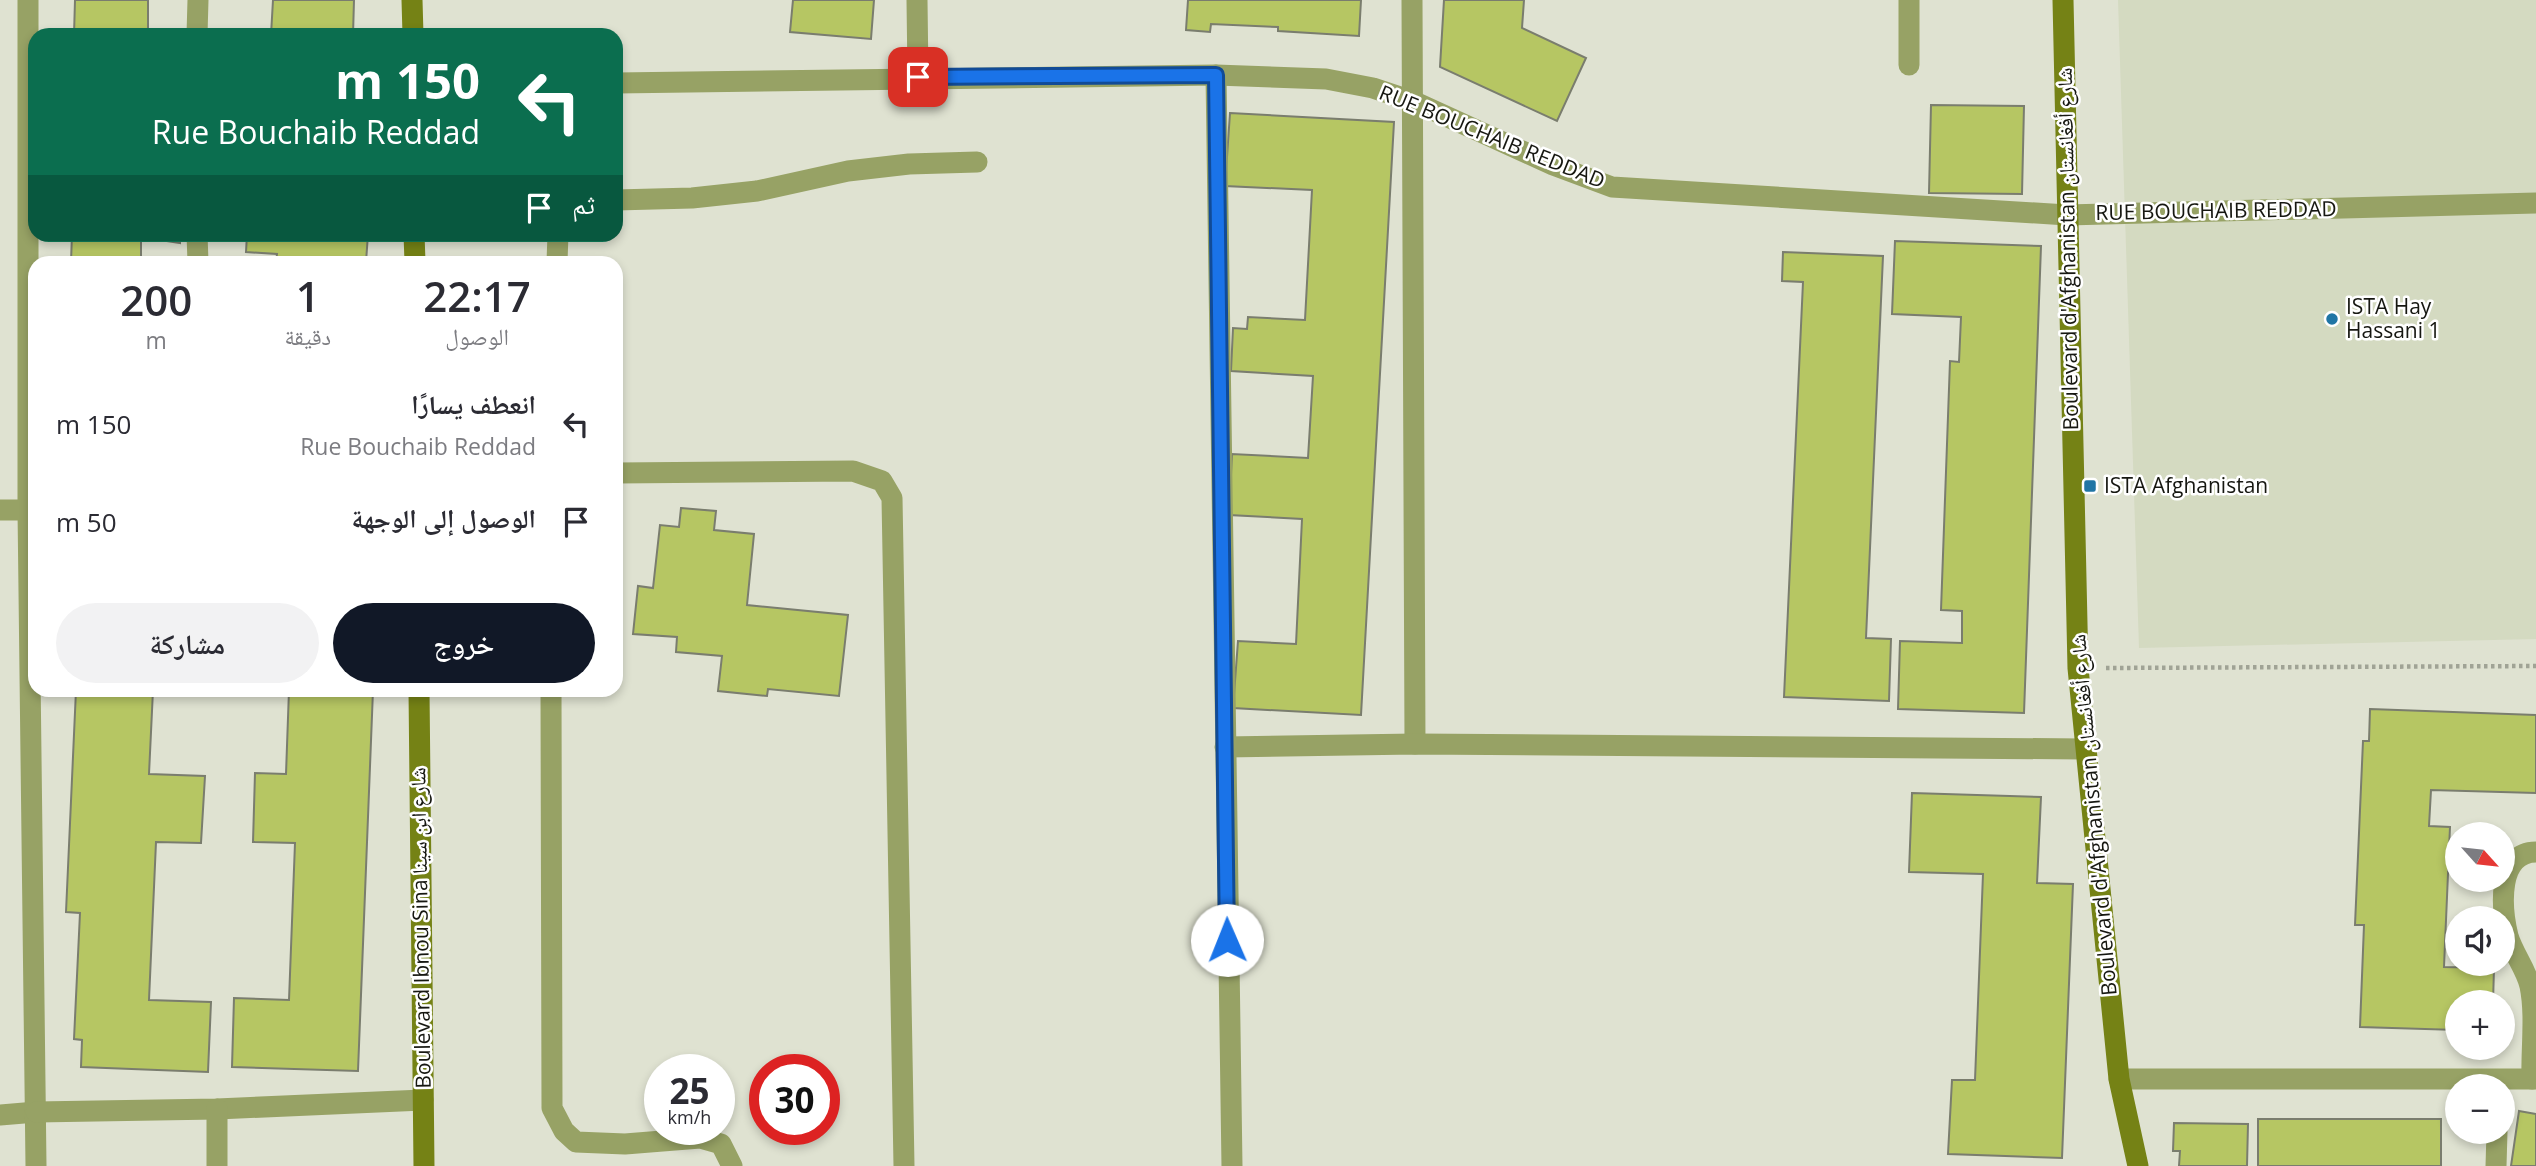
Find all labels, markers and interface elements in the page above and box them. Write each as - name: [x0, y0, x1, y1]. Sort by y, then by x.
- text: 150 m: [335, 47, 480, 113]
- pin: [888, 47, 948, 107]
- icon: left: [504, 56, 595, 147]
- icon: arrive: [899, 58, 937, 96]
- street label: Boulevard d'Afghanistan شارع أفغانستان: [2050, 67, 2084, 431]
- street label: RUE BOUCHAIB REDDAD: [1375, 78, 1609, 194]
- text: Rue Bouchaib Reddad: [152, 110, 480, 153]
- text: ثم: [572, 186, 595, 222]
- icon: arrive: [520, 189, 558, 227]
- street label: RUE BOUCHAIB REDDAD: [2095, 194, 2337, 226]
- text: 1: [296, 267, 320, 324]
- text: 22:17: [423, 267, 531, 324]
- text: 200: [120, 271, 192, 328]
- place label: ISTA Hay Hassani 1: [2346, 292, 2440, 344]
- marker: ISTA Hay Hassani 1: [2324, 311, 2340, 327]
- text: دقيقة: [284, 320, 331, 352]
- text: الوصول: [445, 320, 509, 352]
- text: m: [146, 324, 167, 356]
- text: انعطف يسارًا: [411, 386, 536, 422]
- icon: left: [557, 405, 595, 443]
- text: 150 m: [56, 406, 131, 442]
- text: Rue Bouchaib Reddad: [300, 430, 536, 462]
- place label: ISTA Afghanistan: [2104, 471, 2268, 499]
- marker: ISTA Afghanistan: [2082, 478, 2098, 494]
- text: الوصول إلى الوجهة: [352, 500, 536, 536]
- icon: arrive: [557, 503, 595, 541]
- text: 50 m: [56, 504, 117, 540]
- button: مشاركة: [56, 603, 319, 683]
- button: خروج: [333, 603, 595, 683]
- street label: Boulevard d'Afghanistan شارع أفغانستان: [2063, 633, 2123, 997]
- street label: Boulevard Ibnou Sina شارع ابن سينا: [403, 767, 437, 1089]
- north arrow: [2445, 822, 2515, 892]
- map controls: [2445, 822, 2515, 1144]
- position arrow: [1190, 903, 1264, 977]
- button: sound: [2445, 906, 2515, 976]
- button: +: [2445, 990, 2515, 1060]
- speed limit sign: 30: [749, 1054, 840, 1145]
- text: 25: [669, 1067, 710, 1114]
- button: −: [2445, 1074, 2515, 1144]
- text: km/h: [668, 1105, 711, 1129]

